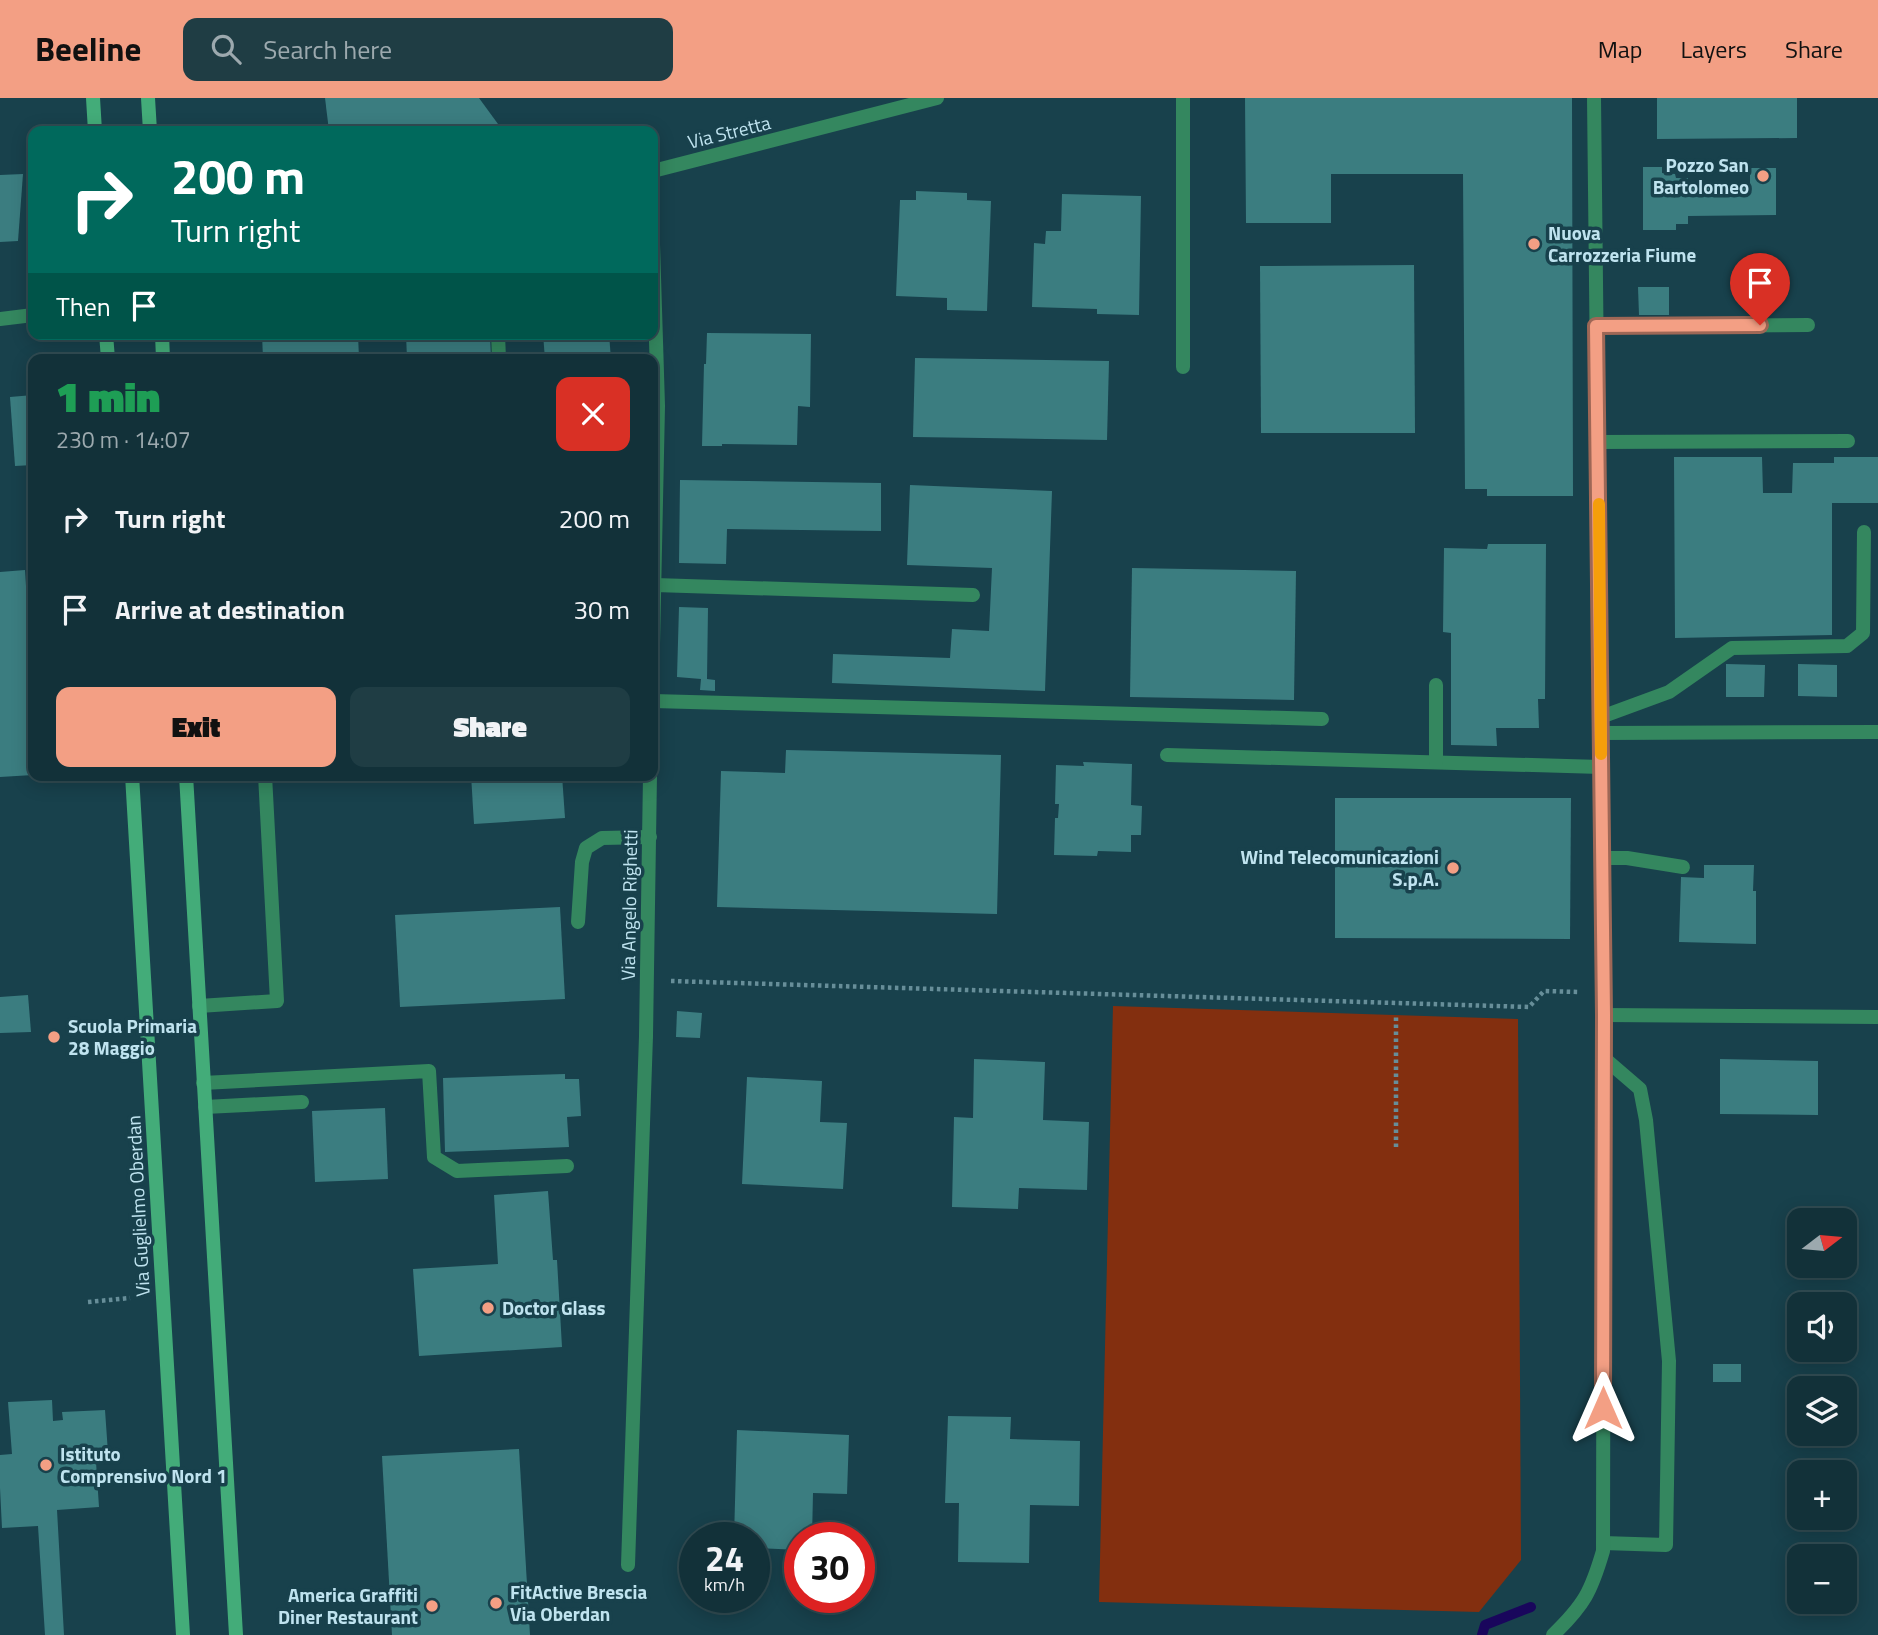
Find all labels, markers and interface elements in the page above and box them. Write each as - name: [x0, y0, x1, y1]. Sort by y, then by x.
- search box: [183, 18, 673, 81]
- text: Beeline: [35, 24, 141, 74]
- icon: search: [207, 30, 245, 68]
- text: Search here: [263, 30, 392, 69]
- text: Map: [1598, 31, 1643, 67]
- text: Layers: [1681, 31, 1747, 67]
- text: Share: [1785, 31, 1843, 67]
- street label: Via Stretta: [684, 107, 774, 156]
- text: 200 m: [171, 138, 305, 213]
- place label: Pozzo San Bartolomeo: [1653, 150, 1749, 201]
- icon: right: [56, 154, 147, 245]
- marker: Pozzo San Bartolomeo: [1755, 168, 1771, 184]
- text: Turn right: [171, 206, 300, 254]
- place label: Nuova Carrozzeria Fiume: [1548, 218, 1697, 269]
- marker: Nuova Carrozzeria Fiume: [1526, 236, 1542, 252]
- pin: [1730, 253, 1790, 325]
- icon: arrive: [1741, 264, 1779, 302]
- text: Then: [56, 287, 111, 326]
- icon: arrive: [125, 287, 163, 325]
- text: 1 min: [56, 364, 160, 428]
- button: close: [556, 377, 630, 451]
- text: 230 m · 14:07: [56, 422, 191, 457]
- text: Turn right: [115, 499, 226, 538]
- text: 200 m: [559, 499, 630, 538]
- icon: right: [56, 500, 94, 538]
- text: Arrive at destination: [115, 590, 345, 629]
- text: 30 m: [573, 590, 630, 629]
- icon: arrive: [56, 591, 94, 629]
- button: Exit: [56, 687, 336, 767]
- button: Share: [350, 687, 630, 767]
- street label: Via Angelo Righetti: [613, 829, 644, 981]
- place label: Wind Telecomunicazioni S.p.A.: [1241, 842, 1439, 893]
- marker: Wind Telecomunicazioni S.p.A.: [1445, 860, 1461, 876]
- place label: Scuola Primaria 28 Maggio: [68, 1011, 197, 1062]
- marker: Scuola Primaria 28 Maggio: [46, 1029, 62, 1045]
- street label: Via Guglielmo Oberdan: [118, 1115, 157, 1297]
- north arrow: [1787, 1208, 1857, 1278]
- map controls: [1787, 1208, 1857, 1614]
- button: sound: [1787, 1292, 1857, 1362]
- place label: Doctor Glass: [502, 1293, 605, 1322]
- marker: Doctor Glass: [480, 1300, 496, 1316]
- position arrow: [1566, 1371, 1640, 1445]
- button: layers: [1787, 1376, 1857, 1446]
- place label: Istituto Comprensivo Nord 1: [60, 1439, 227, 1490]
- marker: Istituto Comprensivo Nord 1: [38, 1457, 54, 1473]
- button: +: [1787, 1460, 1857, 1530]
- speed limit sign: 30: [784, 1522, 875, 1613]
- text: 24: [705, 1531, 744, 1585]
- button: −: [1787, 1544, 1857, 1614]
- text: km/h: [704, 1571, 745, 1598]
- place label: FitActive Brescia Via Oberdan: [510, 1577, 647, 1628]
- place label: America Graffiti Diner Restaurant: [278, 1580, 418, 1631]
- marker: FitActive Brescia Via Oberdan: [488, 1595, 504, 1611]
- marker: America Graffiti Diner Restaurant: [424, 1598, 440, 1614]

